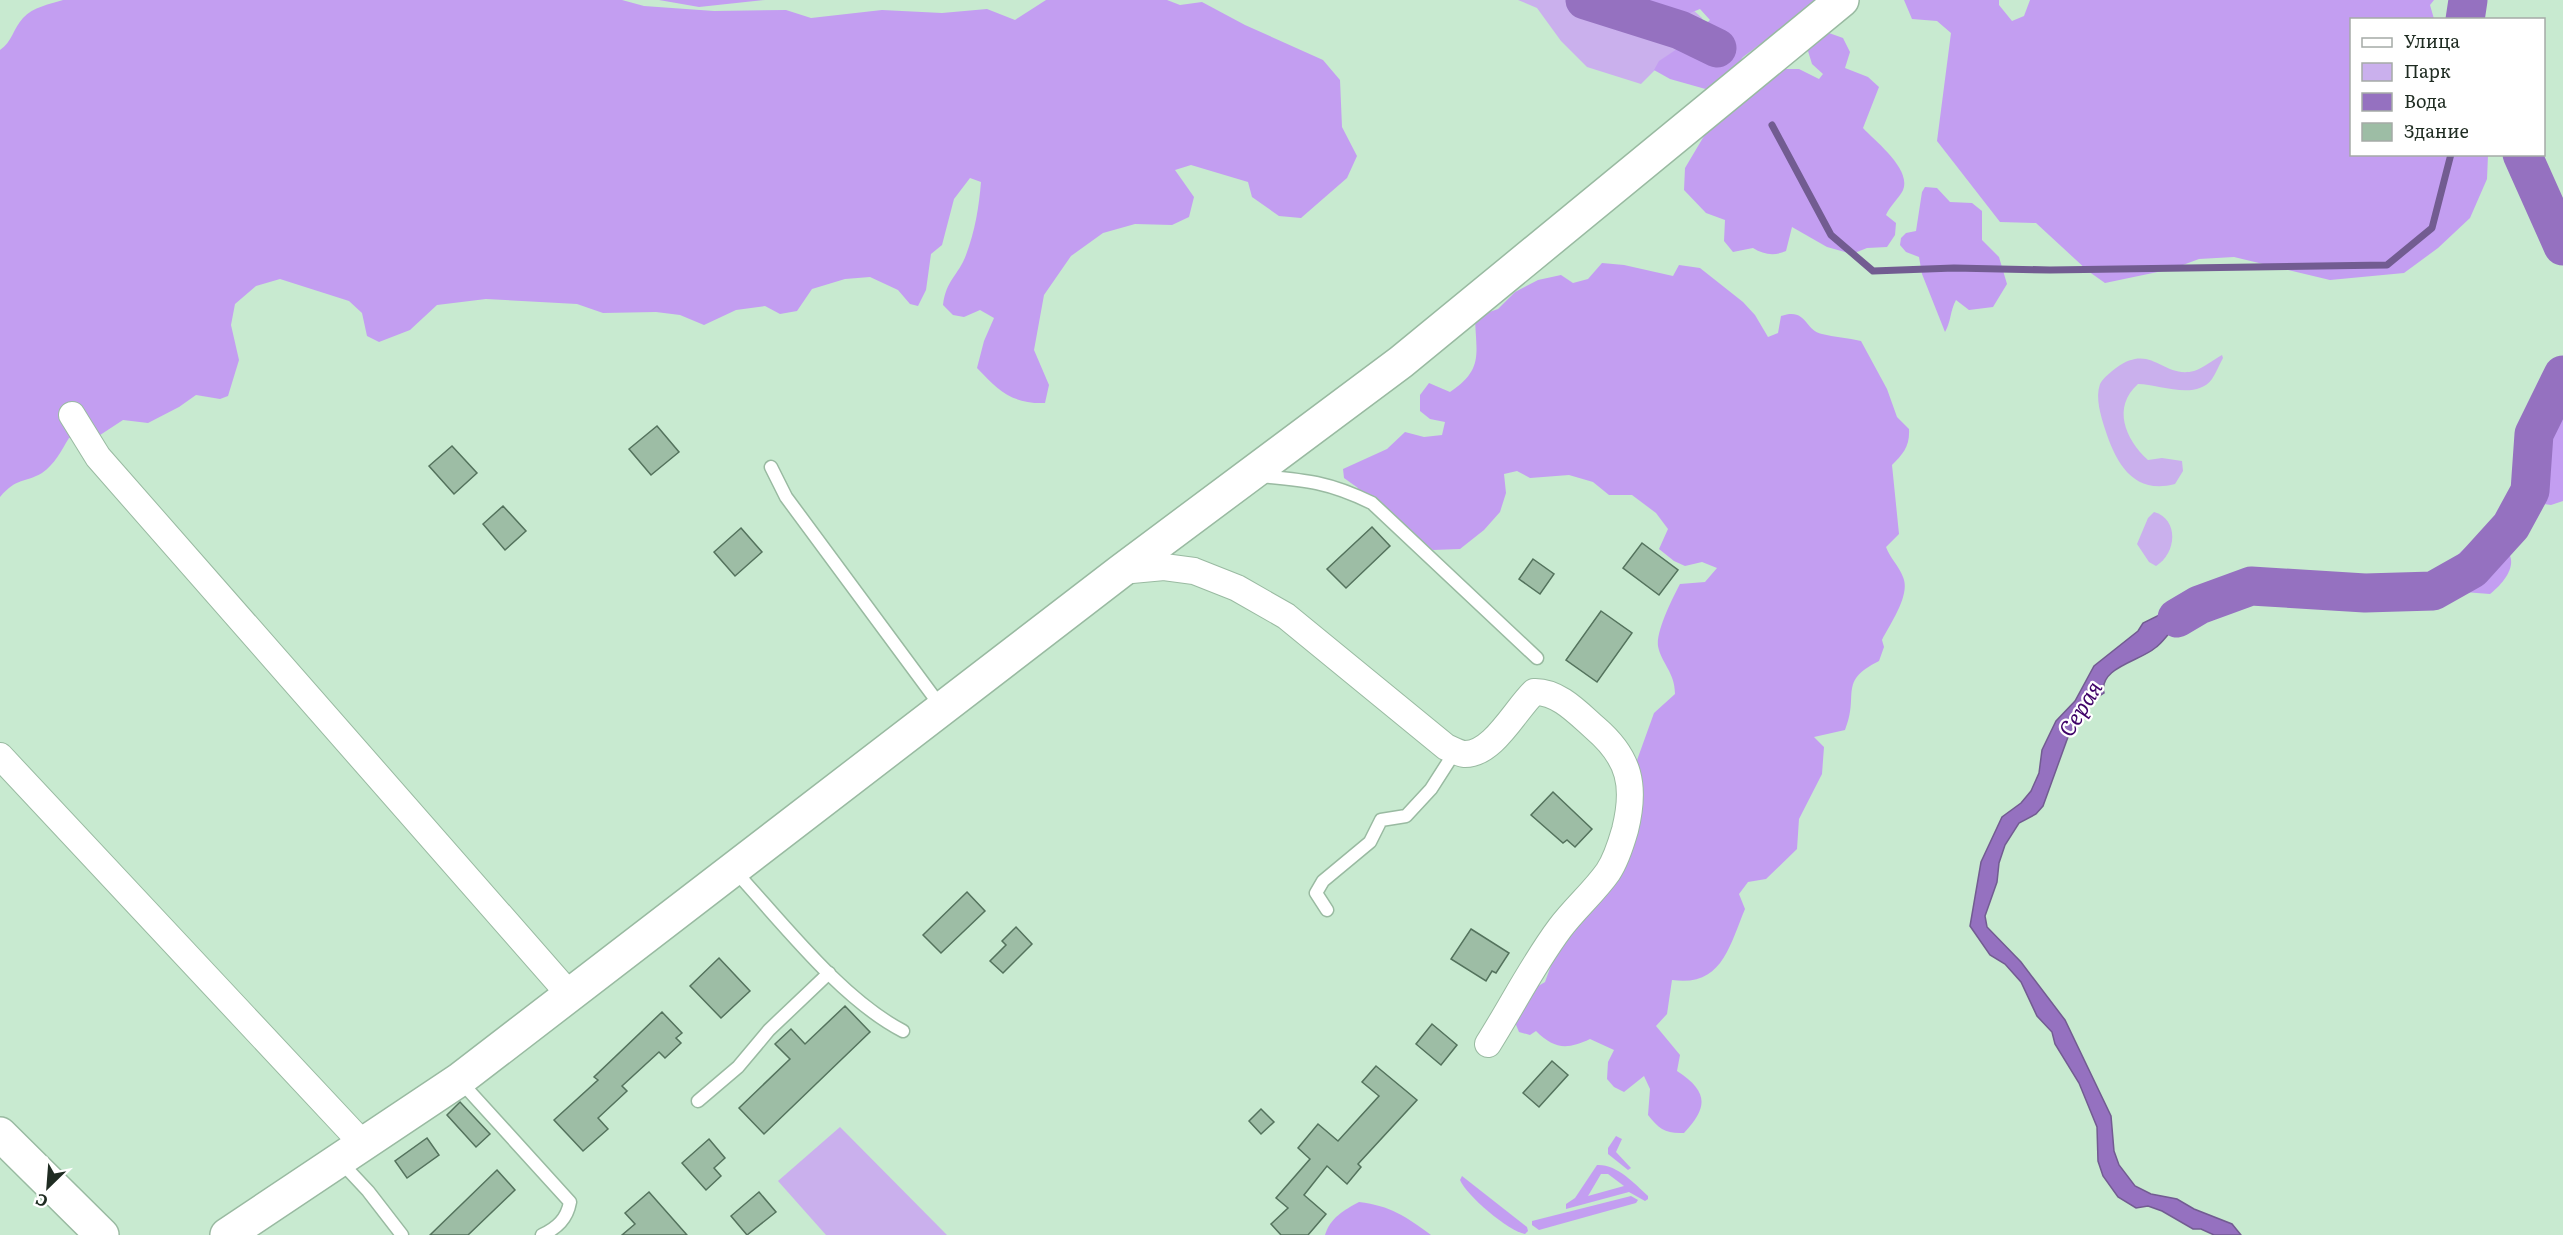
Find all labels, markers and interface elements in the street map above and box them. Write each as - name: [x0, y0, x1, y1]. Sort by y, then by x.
- legend: [2350, 18, 2545, 156]
- text: Улица: [2404, 27, 2460, 54]
- text: Парк: [2404, 57, 2451, 84]
- text: Вода: [2404, 87, 2447, 114]
- text: Здание: [2404, 117, 2469, 144]
- water label: Серая: [2049, 673, 2109, 742]
- north arrow: [18, 1157, 78, 1217]
- text: С: [31, 1188, 51, 1215]

